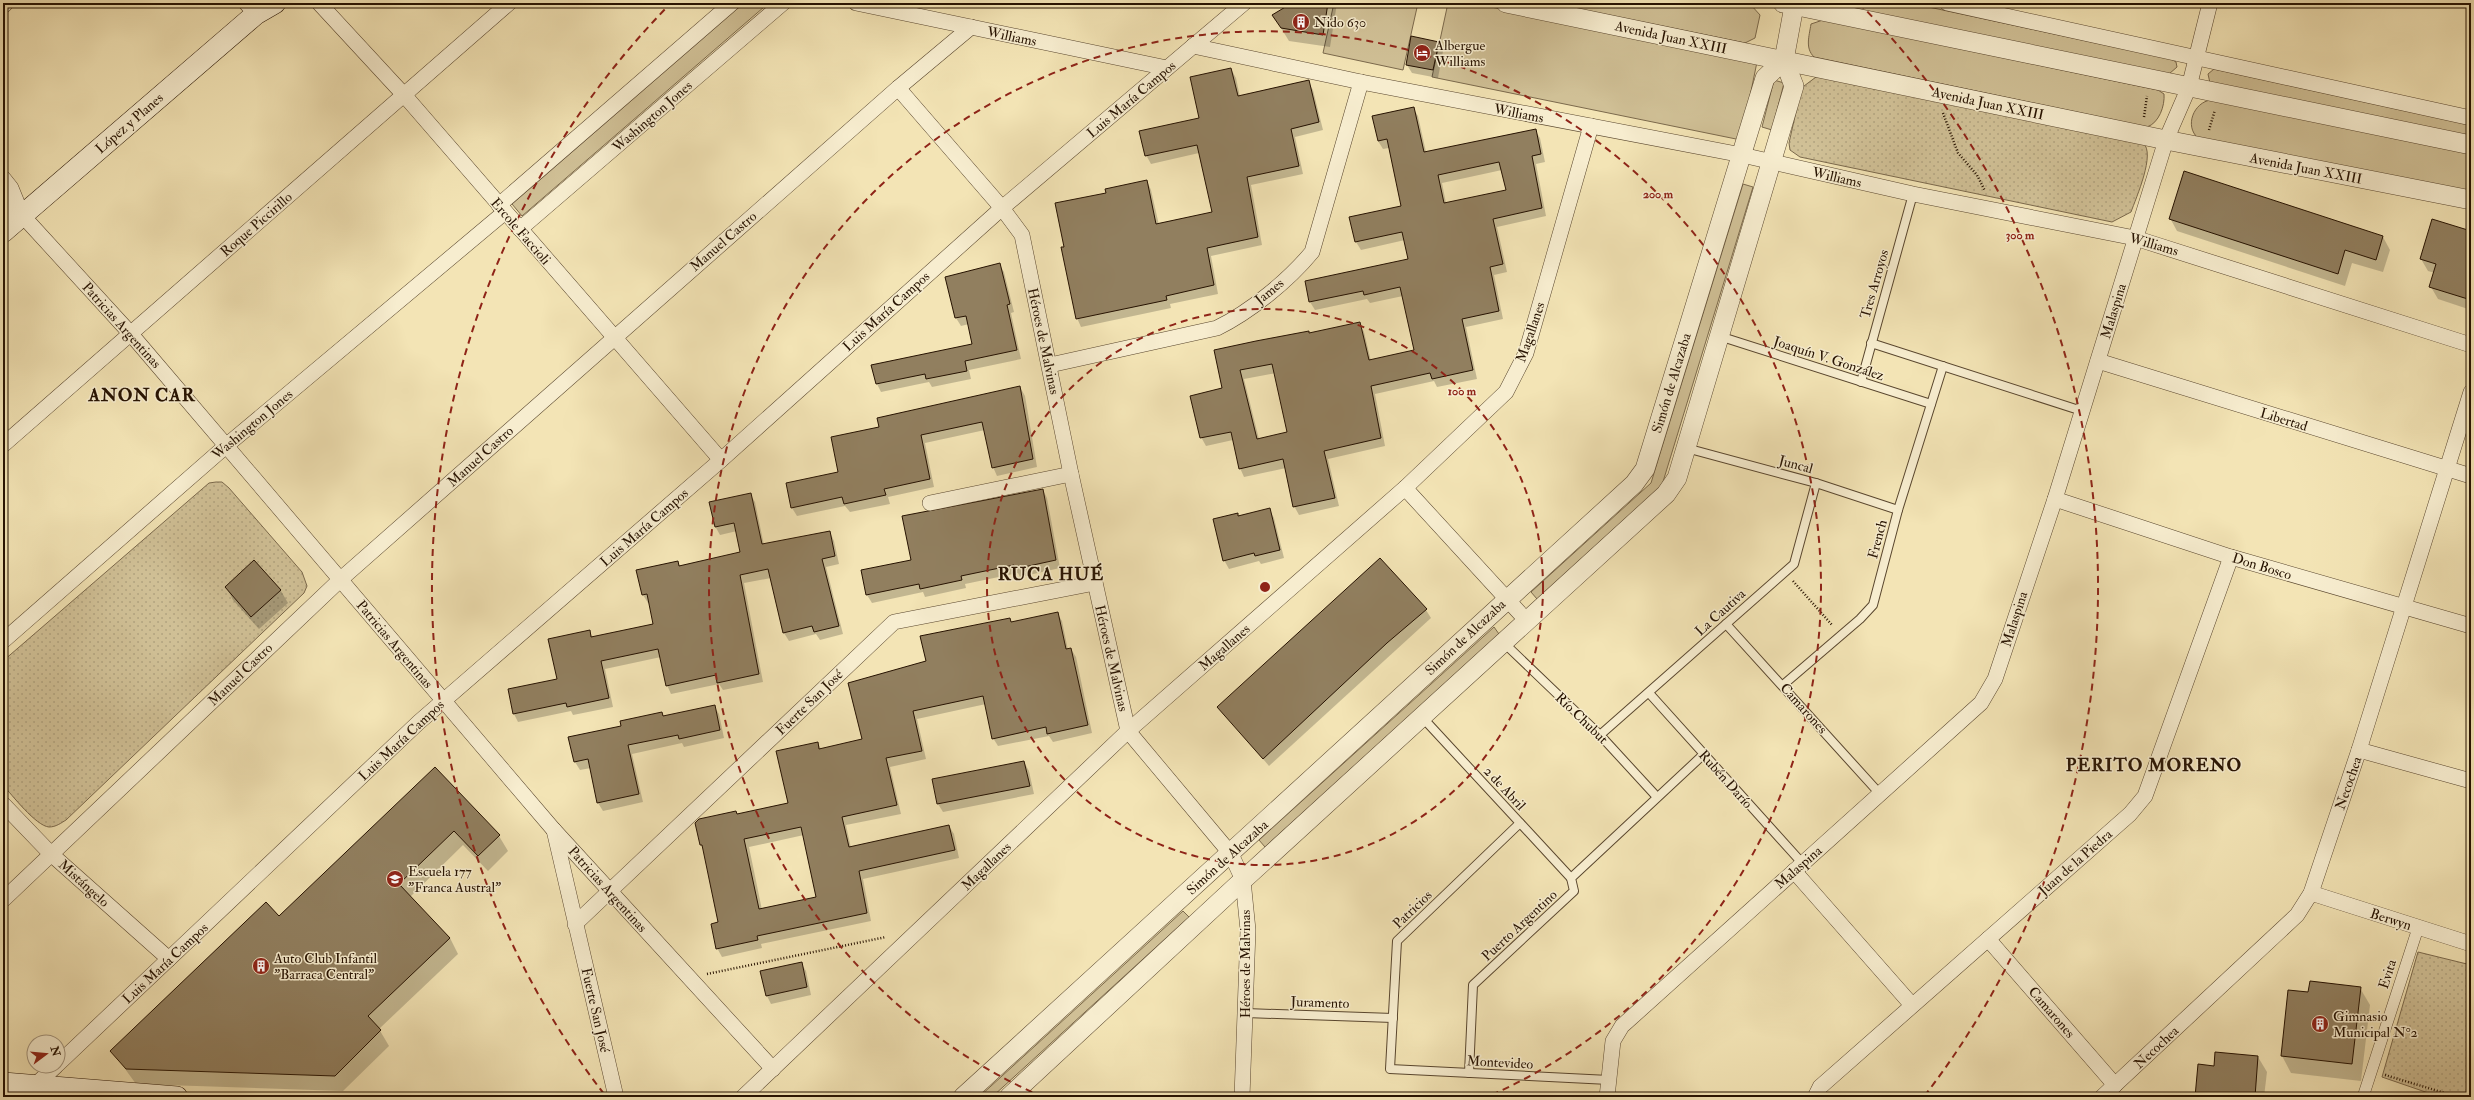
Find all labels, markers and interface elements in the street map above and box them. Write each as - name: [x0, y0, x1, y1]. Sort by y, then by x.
- building icon: Nido 630: [1291, 12, 1311, 32]
- place label: Nido 630: [1314, 14, 1366, 31]
- street label: Avenida Juan XXIII: [1612, 17, 1729, 58]
- street label: Williams: [985, 23, 1038, 50]
- place label: Albergue Williams: [1434, 37, 1486, 70]
- hotel icon: Albergue Williams: [1412, 43, 1432, 63]
- street label: Luis María Campos: [1083, 57, 1180, 142]
- street label: Washington Jones: [608, 77, 696, 156]
- street label: Avenida Juan XXIII: [1929, 83, 2046, 124]
- street label: López y Planes: [92, 89, 167, 158]
- street label: Williams: [1492, 100, 1545, 127]
- street label: Avenida Juan XXIII: [2247, 149, 2364, 188]
- street label: Williams: [1809, 163, 1863, 191]
- text: 200 m: [1643, 187, 1674, 202]
- street label: Roque Piccirillo: [217, 188, 296, 260]
- street label: Ercole Faccioli: [487, 194, 554, 268]
- street label: Manuel Castro: [686, 208, 760, 275]
- text: 300 m: [2006, 228, 2035, 243]
- street label: Williams: [2126, 229, 2181, 260]
- street label: Tres Arroyos: [1856, 247, 1893, 321]
- street label: Luis María Campos: [839, 268, 934, 356]
- street label: James: [1251, 274, 1287, 309]
- street label: Patricias Argentinas: [79, 279, 165, 372]
- street label: Malaspina: [2097, 281, 2131, 341]
- street label: Héroes de Malvinas: [1024, 286, 1063, 396]
- street label: Magallanes: [1512, 300, 1549, 365]
- street label: Simón de Alcazaba: [1648, 331, 1695, 435]
- street label: Joaquín V. González: [1770, 332, 1887, 384]
- district label: ANON CAR: [87, 384, 196, 407]
- text: 100 m: [1448, 384, 1477, 399]
- street label: Washington Jones: [208, 386, 296, 464]
- street label: Libertad: [2258, 404, 2310, 435]
- street label: Manuel Castro: [444, 422, 517, 491]
- street label: Juncal: [1776, 452, 1815, 477]
- street label: Luis María Campos: [597, 484, 693, 571]
- street label: French: [1864, 517, 1891, 560]
- street label: Don Bosco: [2230, 549, 2294, 584]
- district label: RUCA HUÉ: [998, 562, 1104, 586]
- centre of rings: [1258, 580, 1272, 594]
- street label: La Cautiva: [1692, 585, 1749, 639]
- street label: Malaspina: [1998, 589, 2032, 649]
- street label: Simón de Alcazaba: [1422, 596, 1509, 679]
- street label: Patricias Argentinas: [353, 597, 437, 692]
- street label: Héroes de Malvinas: [1091, 603, 1132, 713]
- street label: Magallanes: [1195, 620, 1254, 674]
- street label: Manuel Castro: [205, 639, 276, 709]
- street label: Fuerte San José: [772, 666, 847, 739]
- street label: Camarones: [1776, 679, 1831, 737]
- street label: Río Chubut: [1552, 689, 1612, 748]
- street label: Luis María Campos: [355, 696, 449, 785]
- street label: Rubén Darío: [1695, 747, 1756, 812]
- district label: PERITO MORENO: [2066, 754, 2242, 777]
- street label: Necochea: [2331, 754, 2366, 812]
- street label: 2 de Abril: [1480, 763, 1530, 814]
- street label: Simón de Alcazaba: [1183, 816, 1272, 898]
- street label: Juan de la Piedra: [2034, 826, 2116, 900]
- street label: Magallanes: [958, 838, 1015, 894]
- street label: Malaspina: [1771, 842, 1826, 893]
- street label: Patricias Argentinas: [565, 843, 651, 936]
- street label: Mistángelo: [55, 856, 113, 911]
- place label: Escuela 177 "Franca Austral": [408, 863, 501, 896]
- school or university icon: Escuela 177 "Franca Austral": [385, 869, 405, 889]
- street label: Patricios: [1389, 886, 1436, 932]
- street label: Puerto Argentino: [1478, 886, 1561, 965]
- street label: Berwyn: [2368, 905, 2414, 935]
- street label: Héroes de Malvinas: [1237, 909, 1254, 1018]
- street label: Luis María Campos: [119, 919, 213, 1008]
- place label: Auto Club Infantil "Barraca Central": [273, 950, 378, 983]
- building icon: Auto Club Infantil "Barraca Central": [251, 956, 271, 976]
- street label: Evita: [2375, 957, 2400, 991]
- street label: Fuerte San José: [577, 966, 614, 1054]
- street label: Camarones: [2025, 983, 2079, 1042]
- street label: Juramento: [1289, 993, 1350, 1012]
- place label: Gimnasio Municipal N°2: [2333, 1008, 2418, 1042]
- building icon: Gimnasio Municipal N°2: [2310, 1014, 2330, 1034]
- street label: Necochea: [2130, 1022, 2182, 1072]
- north arrow: [26, 1034, 66, 1074]
- text: N: [47, 1044, 63, 1059]
- street label: Montevideo: [1466, 1052, 1534, 1073]

